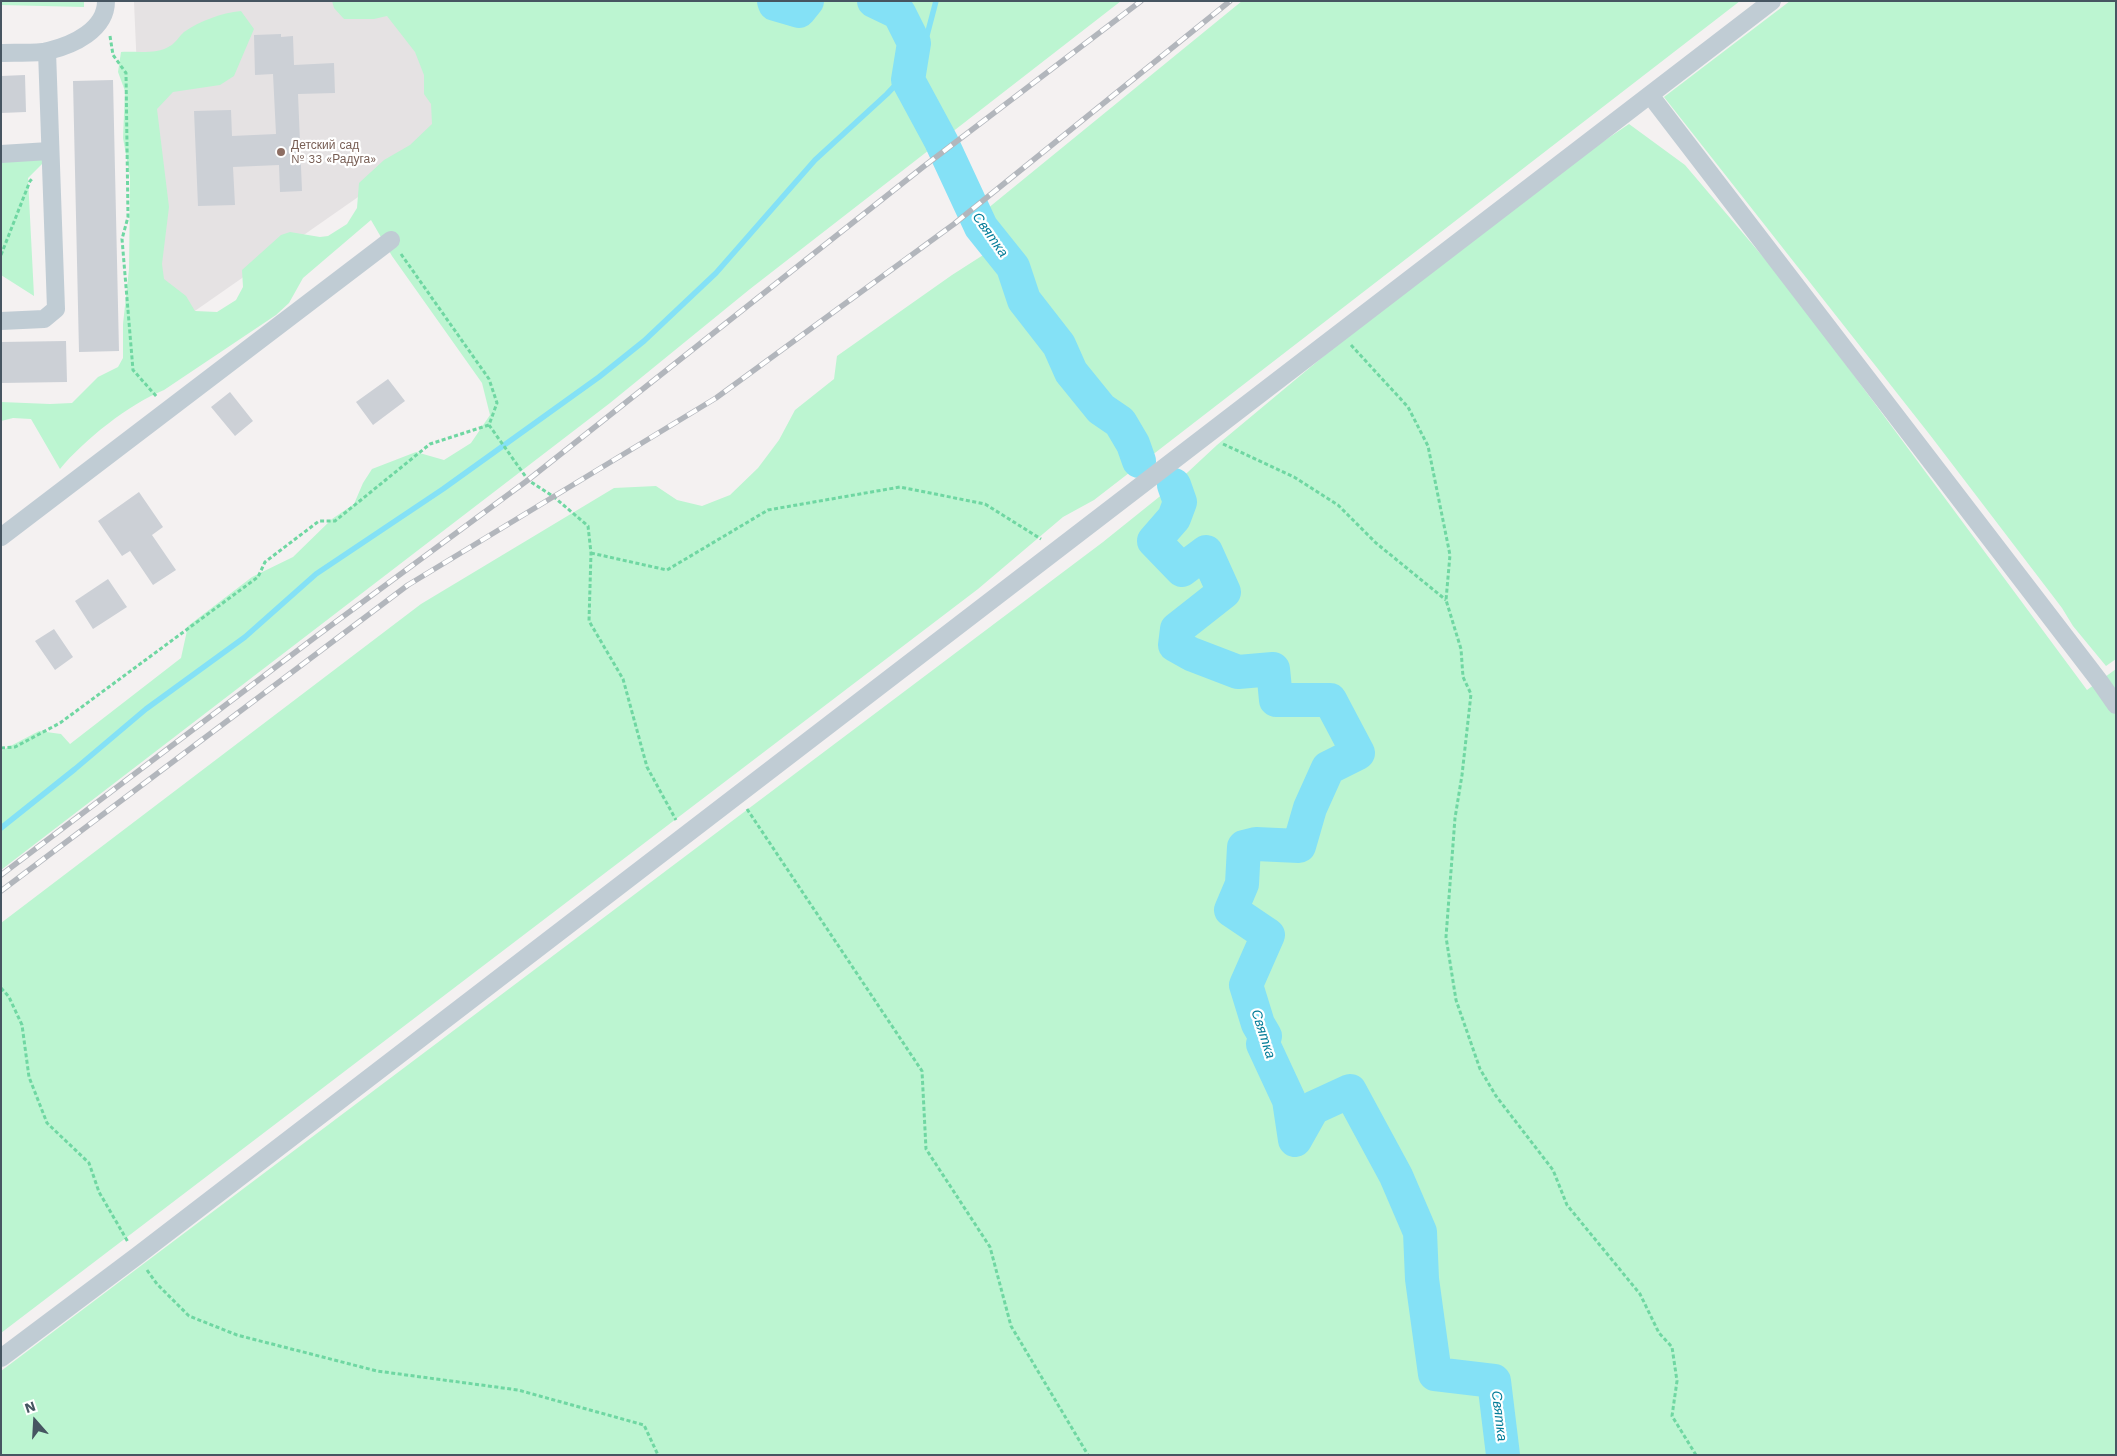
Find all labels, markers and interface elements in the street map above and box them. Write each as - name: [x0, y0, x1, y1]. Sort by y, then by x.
- place label: Детский сад № 33 «Радуга»: [291, 138, 376, 166]
- marker: Детский сад № 33 «Радуга»: [275, 146, 287, 158]
- water label: Святка: [969, 209, 1011, 261]
- water label: Святка: [1247, 1007, 1279, 1061]
- water label: Святка: [1488, 1390, 1510, 1442]
- north arrow: [10, 1396, 60, 1446]
- text: N: [23, 1398, 38, 1416]

